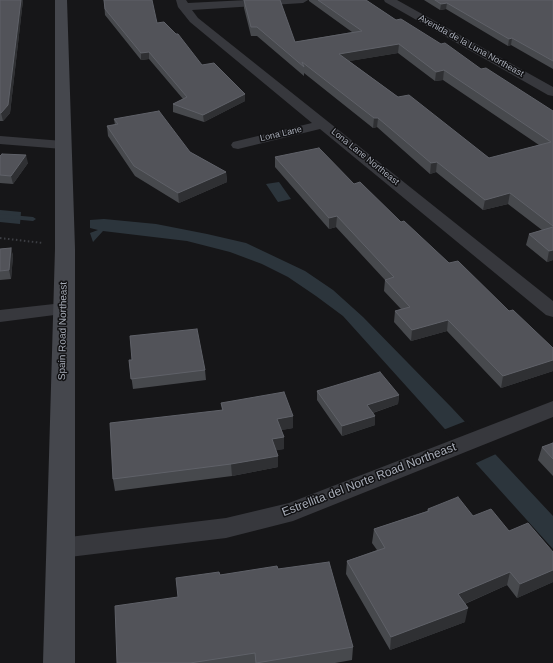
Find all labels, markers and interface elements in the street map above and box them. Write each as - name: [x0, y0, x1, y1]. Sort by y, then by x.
- street label: Avenida de la Luna Northeast: [417, 13, 525, 79]
- street label: Lona Lane: [259, 124, 303, 144]
- street label: Lona Lane Northeast: [329, 126, 401, 188]
- street label: Spain Road Northeast: [56, 282, 70, 380]
- street label: Estrellita del Norte Road Northeast: [280, 440, 458, 520]

